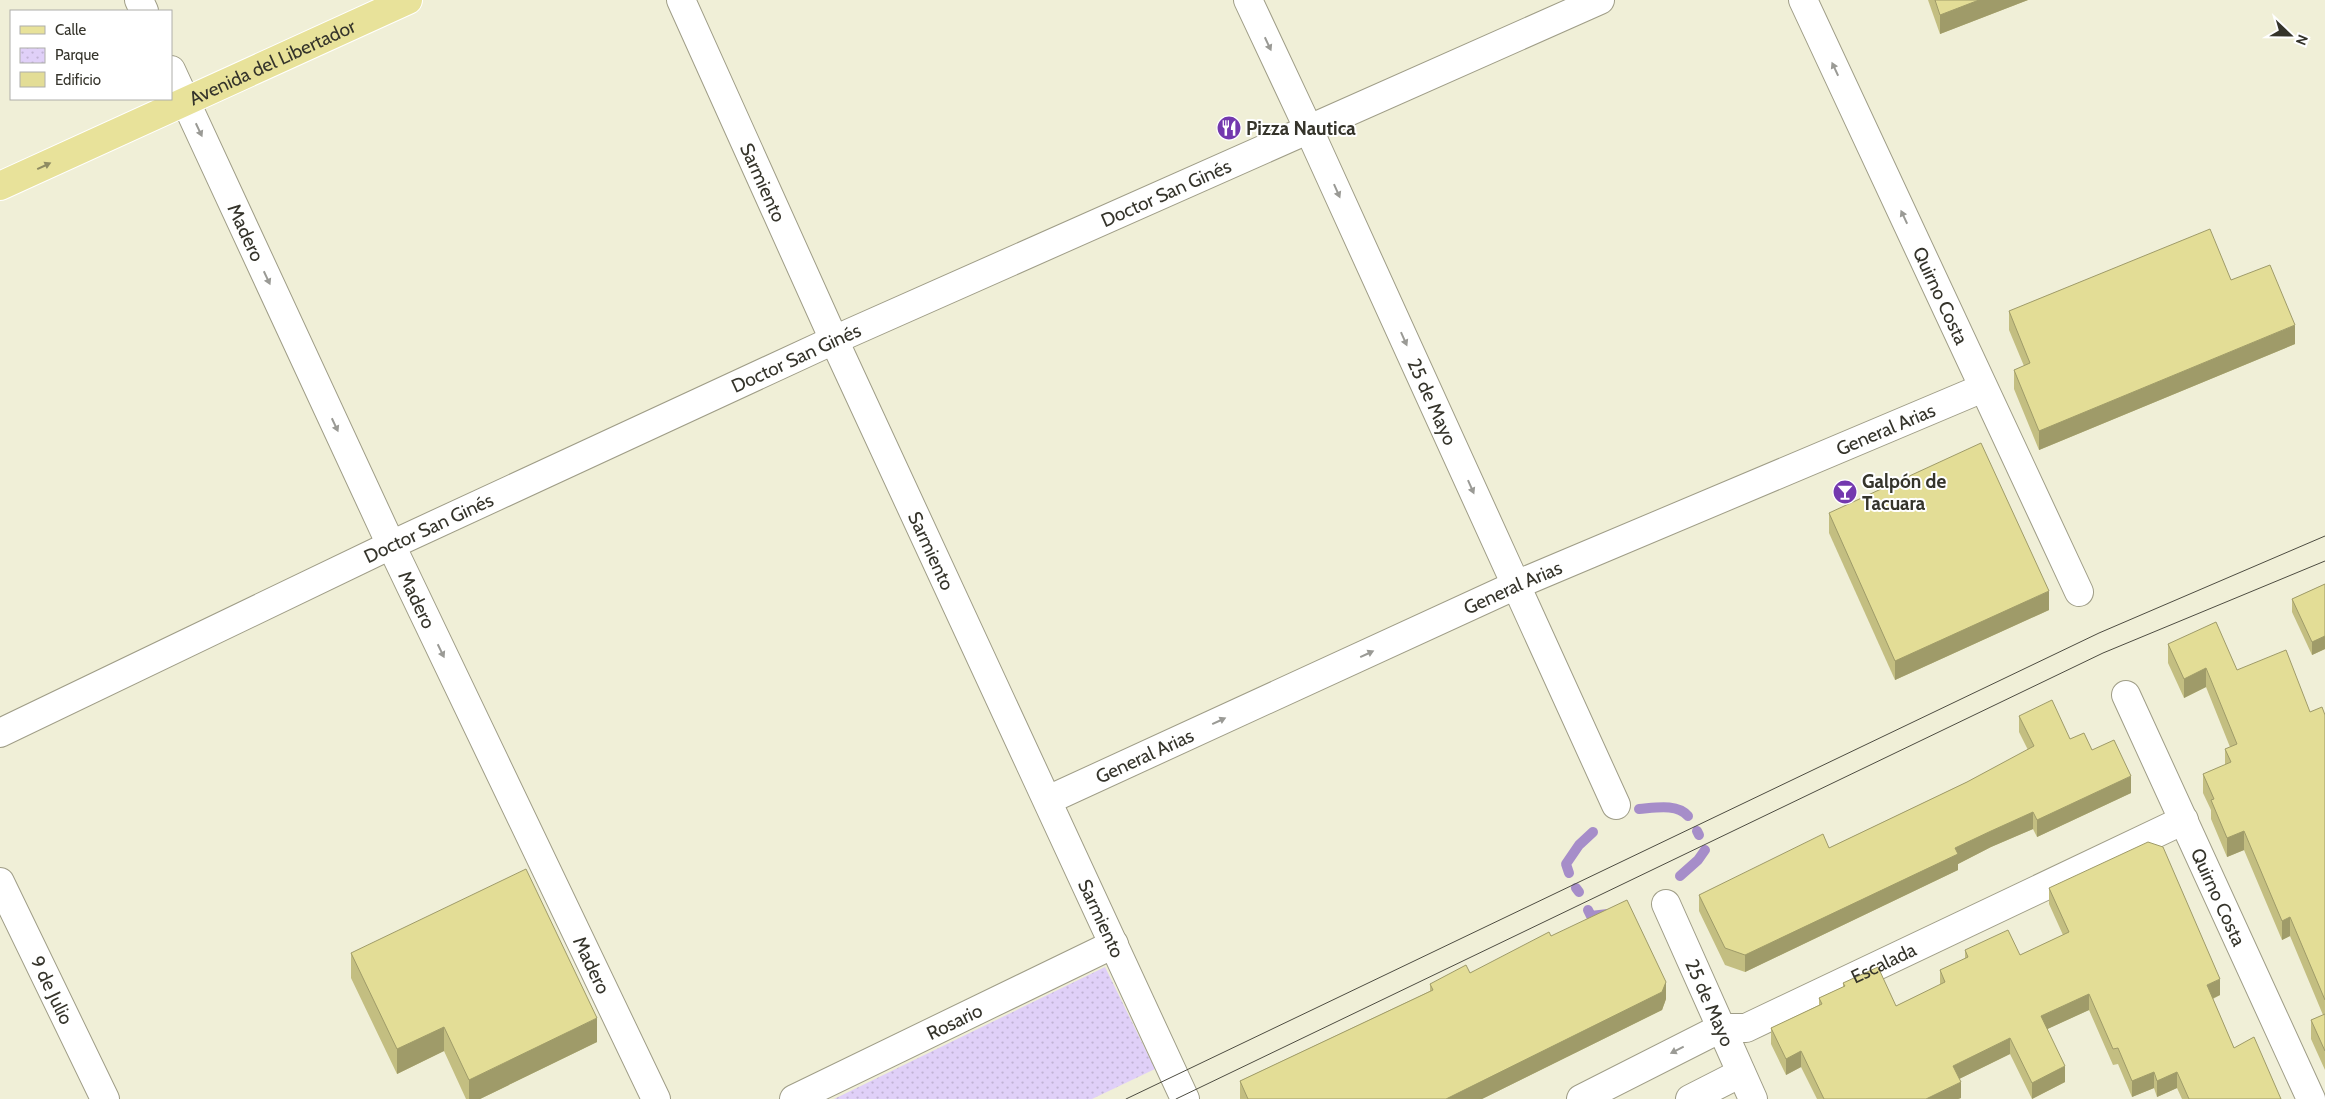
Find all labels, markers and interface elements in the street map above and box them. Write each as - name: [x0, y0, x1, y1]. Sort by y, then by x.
- legend: [10, 10, 172, 100]
- north arrow: [2265, 10, 2315, 60]
- street label: Avenida del Libertador: [185, 14, 359, 110]
- text: Calle: [55, 21, 86, 39]
- text: N: [2292, 32, 2312, 48]
- one-way arrow: [1265, 37, 1273, 51]
- text: Parque: [55, 46, 99, 64]
- one-way arrow: [1831, 62, 1839, 76]
- text: Edificio: [55, 71, 101, 89]
- restaurant icon: Pizza Nautica: [1216, 115, 1242, 141]
- place label: Pizza Nautica: [1246, 117, 1356, 140]
- one-way arrow: [195, 123, 203, 137]
- street label: Sarmiento: [735, 139, 791, 225]
- street label: Doctor San Ginés: [1097, 154, 1235, 232]
- one-way arrow: [37, 162, 51, 170]
- one-way arrow: [1333, 184, 1341, 198]
- street label: Madero: [223, 200, 269, 265]
- one-way arrow: [1899, 210, 1907, 224]
- street label: Quirno Costa: [1908, 243, 1973, 348]
- one-way arrow: [263, 270, 271, 285]
- street label: Doctor San Ginés: [728, 318, 864, 397]
- one-way arrow: [1400, 332, 1408, 346]
- street label: 25 de Mayo: [1403, 355, 1462, 449]
- street label: General Arias: [1832, 398, 1939, 460]
- one-way arrow: [332, 418, 340, 432]
- place label: Galpón de Tacuara: [1862, 470, 1946, 515]
- bar icon: Galpón de Tacuara: [1832, 479, 1858, 505]
- one-way arrow: [1468, 480, 1476, 494]
- street label: Doctor San Ginés: [360, 488, 497, 568]
- street label: Sarmiento: [903, 508, 960, 594]
- street label: General Arias: [1460, 555, 1565, 619]
- street label: Madero: [394, 567, 441, 632]
- one-way arrow: [438, 644, 446, 658]
- one-way arrow: [1360, 649, 1374, 657]
- one-way arrow: [1212, 717, 1226, 725]
- street label: General Arias: [1092, 723, 1197, 788]
- street label: Quirno Costa: [2186, 844, 2251, 949]
- street label: Sarmiento: [1073, 875, 1129, 961]
- street label: Madero: [568, 932, 615, 997]
- street label: Escalada: [1847, 938, 1920, 988]
- street label: 9 de Julio: [26, 952, 79, 1028]
- street label: 25 de Mayo: [1681, 955, 1739, 1050]
- street label: Rosario: [923, 998, 986, 1045]
- one-way arrow: [1670, 1046, 1685, 1054]

